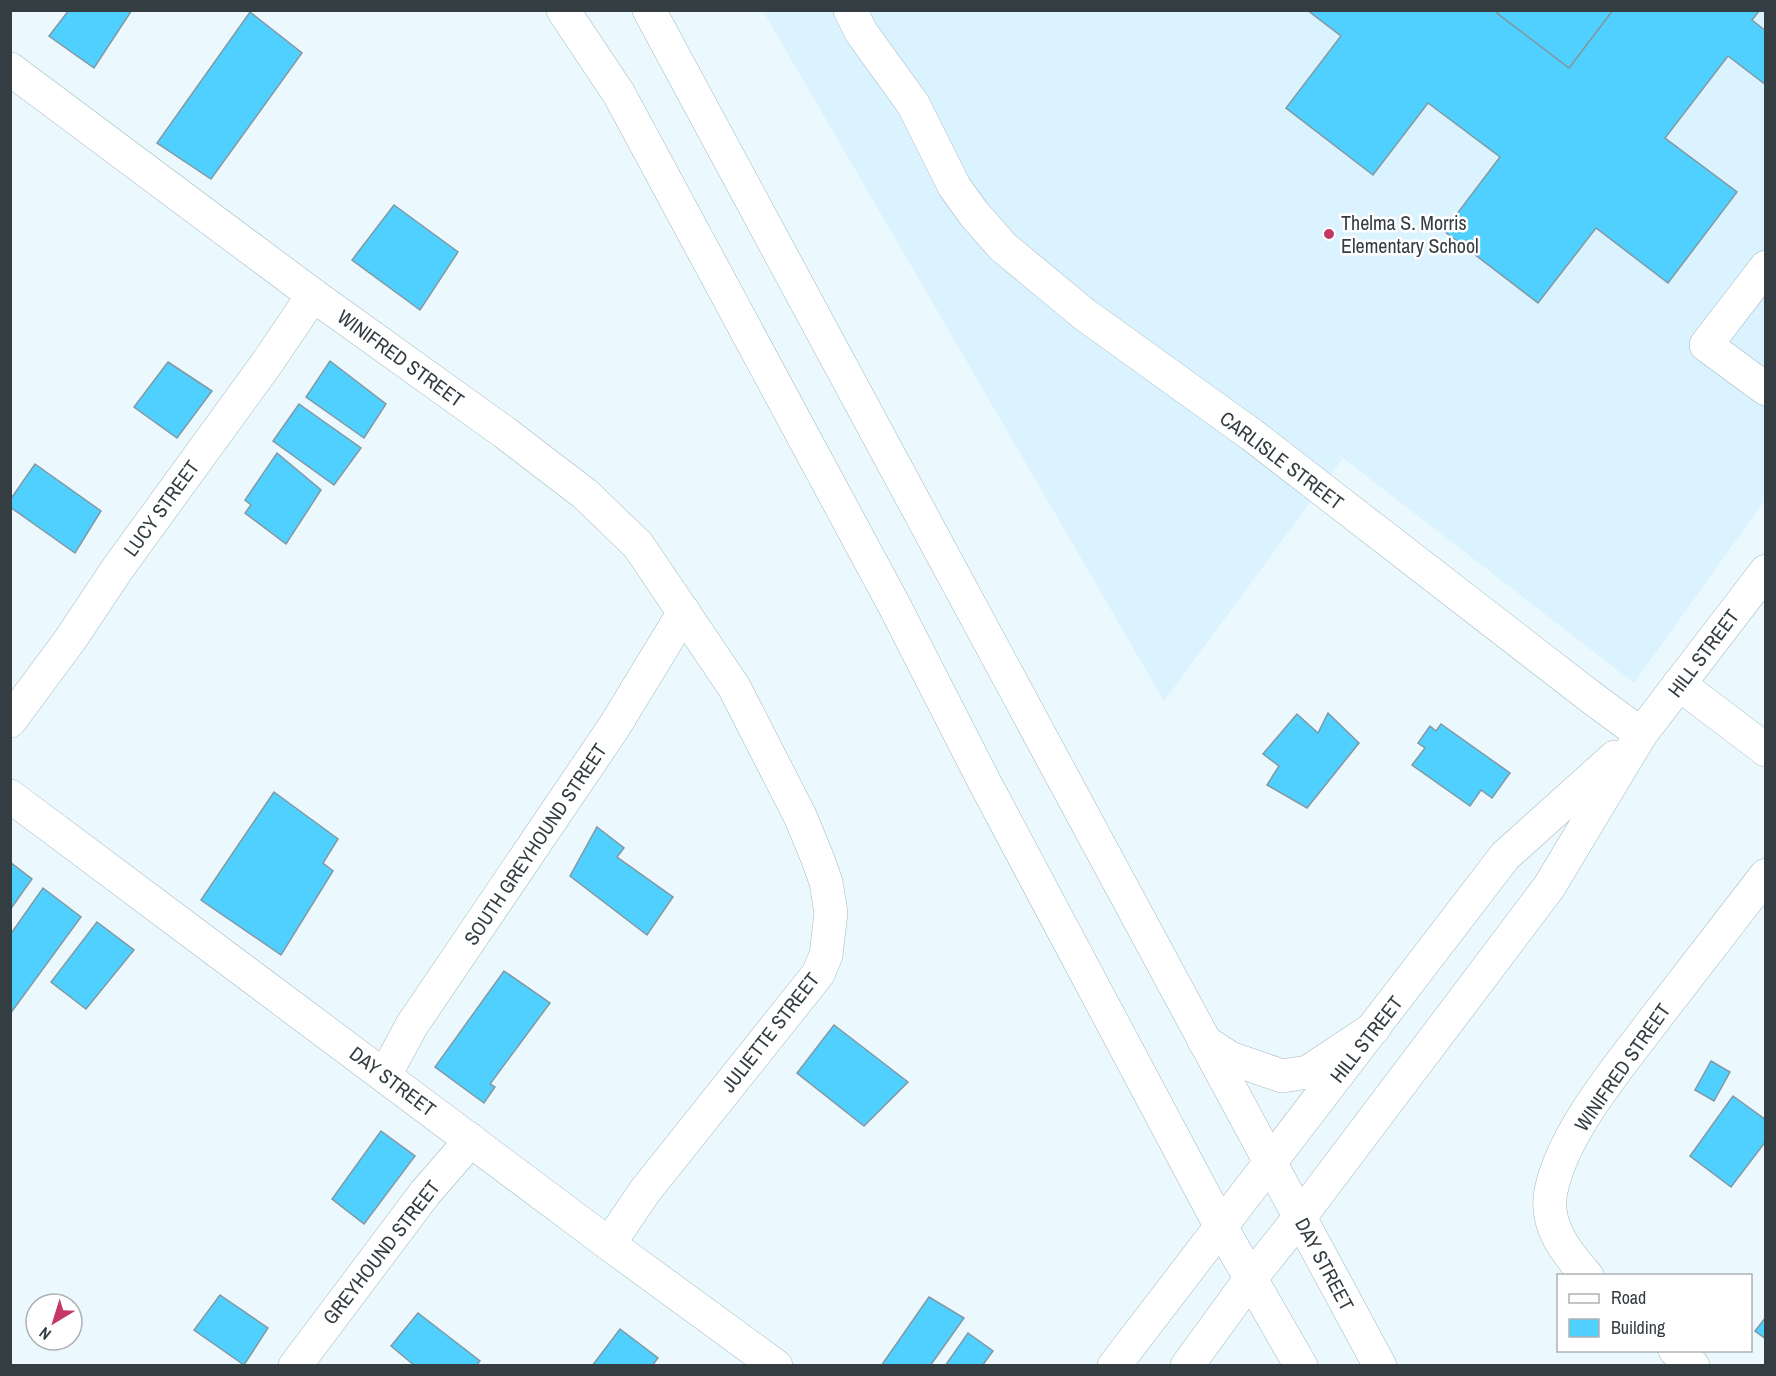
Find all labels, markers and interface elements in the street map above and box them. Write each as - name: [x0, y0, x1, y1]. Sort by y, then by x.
- place label: Thelma S. Morris Elementary School: [1341, 209, 1479, 259]
- marker: Thelma S. Morris Elementary School: [1322, 227, 1336, 241]
- street label: WINIFRED STREET: [332, 303, 470, 413]
- street label: CARLISLE STREET: [1215, 405, 1349, 515]
- street label: LUCY STREET: [117, 454, 205, 562]
- street label: HILL STREET: [1661, 604, 1745, 702]
- street label: SOUTH GREYHOUND STREET: [457, 738, 613, 950]
- street label: JULIETTE STREET: [715, 967, 825, 1097]
- street label: HILL STREET: [1324, 990, 1408, 1088]
- street label: WINIFRED STREET: [1568, 998, 1676, 1136]
- street label: DAY STREET: [344, 1040, 442, 1122]
- street label: GREYHOUND STREET: [316, 1174, 446, 1330]
- street label: DAY STREET: [1289, 1213, 1361, 1315]
- legend: [1557, 1274, 1752, 1352]
- text: Road: [1611, 1285, 1646, 1310]
- north arrow: [24, 1292, 84, 1352]
- text: Building: [1611, 1315, 1666, 1340]
- text: N: [34, 1322, 55, 1345]

